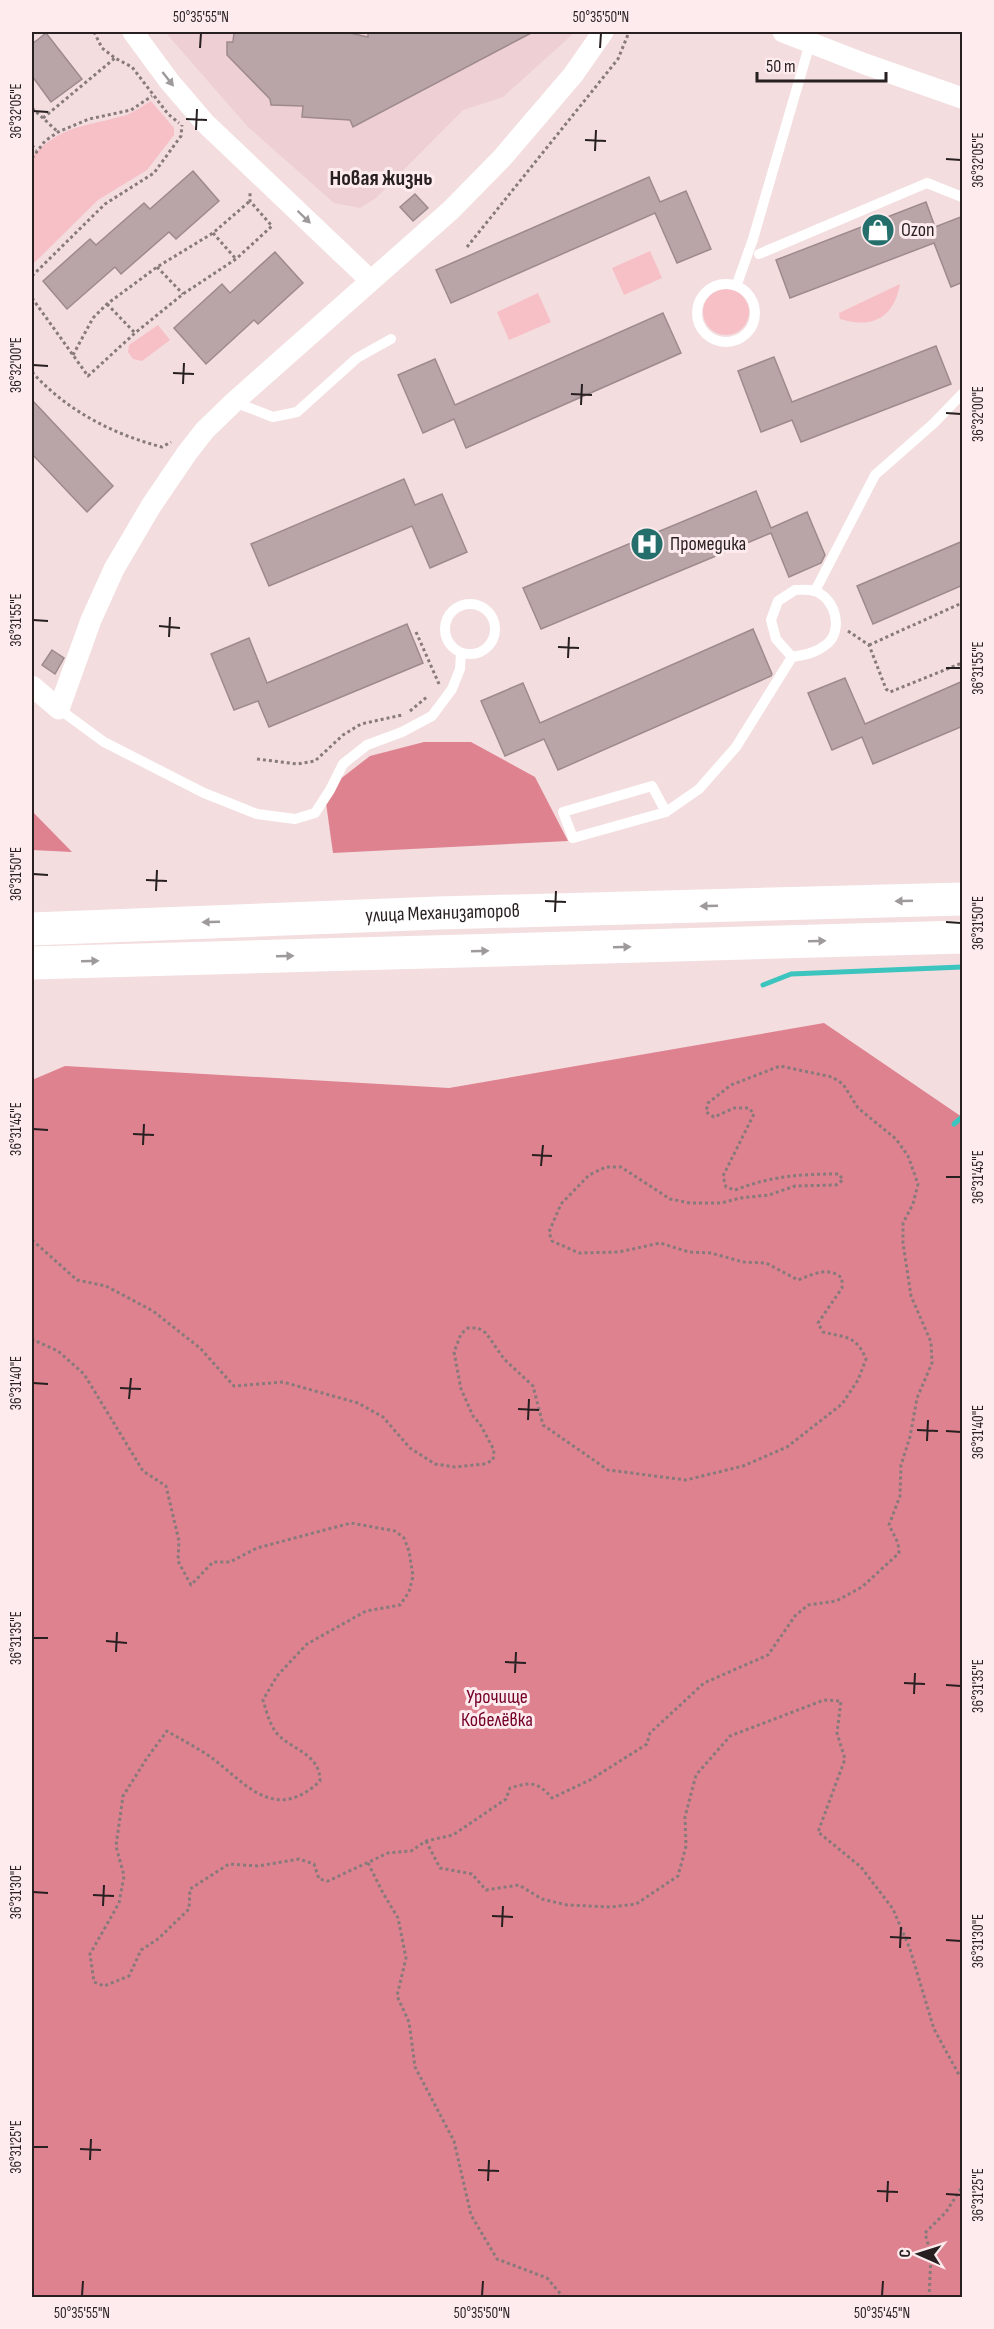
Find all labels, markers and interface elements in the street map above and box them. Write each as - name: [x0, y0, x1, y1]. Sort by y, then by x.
- text: 50°35'55"N: [173, 8, 229, 27]
- text: 50°35'50"N: [573, 8, 629, 27]
- scale bar: [757, 45, 886, 83]
- text: 50 m: [766, 56, 796, 77]
- one-way arrow: [161, 71, 173, 86]
- text: 36°32'05"E: [7, 83, 26, 139]
- text: 36°32'05"E: [969, 132, 988, 188]
- district label: Новая жизнь: [330, 165, 432, 192]
- one-way arrow: [297, 210, 311, 224]
- shop icon: Ozon: [860, 212, 896, 248]
- place label: Ozon: [901, 218, 935, 242]
- text: 36°32'00"E: [7, 337, 26, 393]
- text: 36°32'00"E: [969, 386, 988, 442]
- hospital icon: Промедика: [629, 526, 665, 562]
- place label: Промедика: [670, 532, 746, 556]
- text: 36°31'55"E: [7, 593, 26, 647]
- text: 36°31'55"E: [969, 641, 988, 695]
- text: 36°31'50"E: [7, 847, 26, 901]
- one-way arrow: [895, 896, 914, 905]
- text: 36°31'50"E: [969, 896, 988, 950]
- street label: улица Механизаторов: [365, 899, 520, 928]
- one-way arrow: [700, 901, 719, 911]
- one-way arrow: [202, 917, 221, 927]
- one-way arrow: [807, 937, 826, 946]
- one-way arrow: [612, 942, 631, 952]
- one-way arrow: [470, 946, 489, 956]
- one-way arrow: [275, 951, 294, 961]
- one-way arrow: [80, 956, 99, 966]
- text: 36°31'45"E: [7, 1102, 26, 1156]
- text: 36°31'45"E: [969, 1150, 988, 1204]
- text: 36°31'40"E: [7, 1356, 26, 1410]
- text: 36°31'40"E: [969, 1405, 988, 1459]
- text: 36°31'35"E: [7, 1611, 26, 1665]
- text: 36°31'35"E: [969, 1659, 988, 1713]
- park label: Урочище Кобелёвка: [461, 1685, 533, 1732]
- text: 36°31'30"E: [7, 1865, 26, 1919]
- text: 36°31'30"E: [969, 1914, 988, 1968]
- text: 36°31'25"E: [7, 2120, 26, 2174]
- text: 36°31'25"E: [969, 2168, 988, 2222]
- north arrow: [889, 2224, 949, 2284]
- text: С: [896, 2249, 915, 2258]
- text: 50°35'55"N: [54, 2304, 110, 2323]
- text: 50°35'50"N: [454, 2304, 510, 2323]
- text: 50°35'45"N: [854, 2304, 910, 2323]

